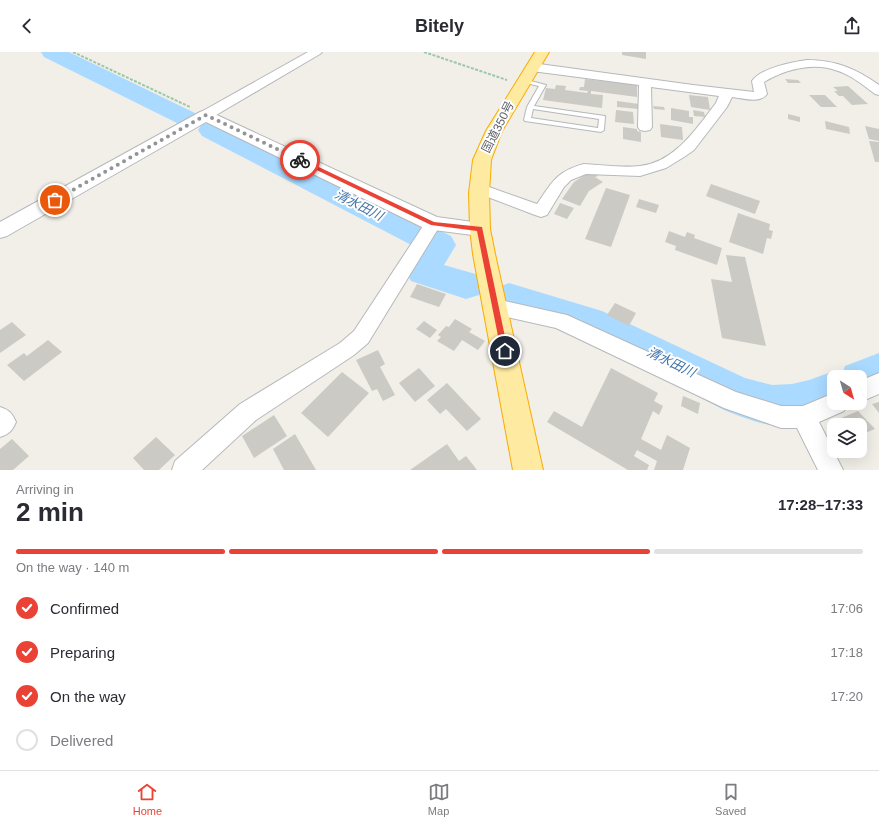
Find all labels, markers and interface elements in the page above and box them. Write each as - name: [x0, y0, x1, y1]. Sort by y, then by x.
- icon: back: [16, 15, 38, 37]
- icon: share: [841, 15, 863, 37]
- text: Bitely: [415, 16, 464, 36]
- street label: 国道350号: [479, 99, 517, 155]
- courier: [280, 140, 320, 180]
- icon: bike: [289, 149, 311, 171]
- pin: [38, 183, 72, 217]
- water label: 清水田川: [332, 187, 387, 224]
- icon: bag: [44, 189, 66, 211]
- pin: [488, 334, 522, 368]
- icon: home: [494, 340, 516, 362]
- water label: 清水田川: [644, 344, 699, 381]
- north arrow: [827, 370, 867, 410]
- map controls: [827, 370, 867, 458]
- button: layers: [827, 418, 867, 458]
- text: Arriving in: [16, 482, 74, 497]
- text: 17:28–17:33: [778, 496, 863, 513]
- text: 2 min: [16, 497, 84, 527]
- text: On the way · 140 m: [16, 560, 129, 575]
- icon: check: [16, 597, 38, 619]
- text: Confirmed: [50, 600, 119, 617]
- text: 17:06: [830, 601, 863, 616]
- icon: check: [16, 641, 38, 663]
- text: Preparing: [50, 644, 115, 661]
- text: 17:18: [830, 645, 863, 660]
- icon: check: [16, 685, 38, 707]
- text: On the way: [50, 688, 126, 705]
- text: 17:20: [830, 689, 863, 704]
- text: Delivered: [50, 732, 113, 749]
- tab: Home: [133, 781, 162, 817]
- tab: Map: [428, 781, 450, 817]
- tab: Saved: [715, 781, 746, 817]

